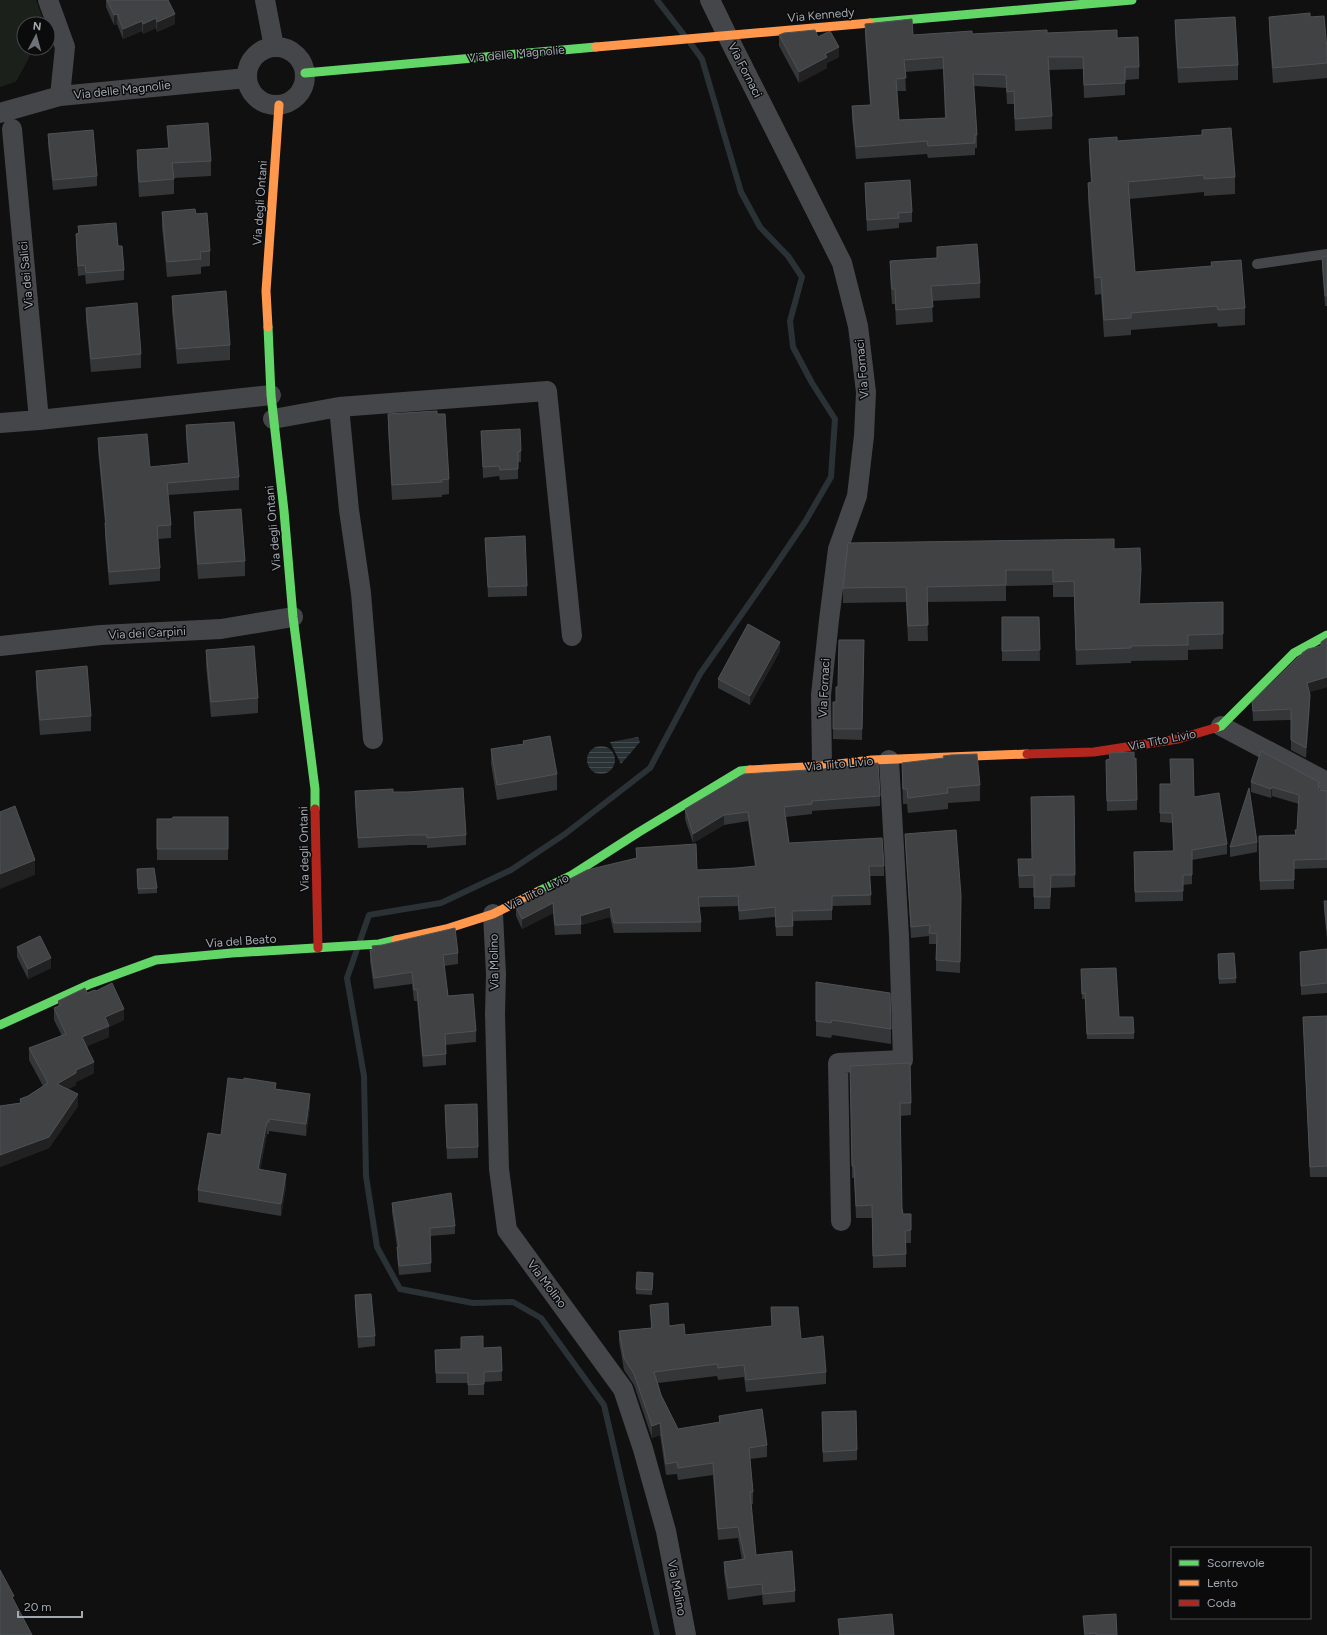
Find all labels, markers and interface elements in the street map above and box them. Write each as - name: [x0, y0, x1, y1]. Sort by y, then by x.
- street label: Via Kennedy: [787, 5, 856, 25]
- north arrow: [16, 16, 56, 56]
- text: N: [32, 20, 42, 33]
- street label: Via Fornaci: [725, 40, 765, 100]
- street label: Via delle Magnolie: [467, 43, 566, 65]
- street label: Via delle Magnolie: [73, 78, 172, 102]
- street label: Via degli Ontani: [250, 160, 270, 246]
- street label: Via dei Salici: [16, 241, 36, 309]
- street label: Via Fornaci: [852, 339, 872, 399]
- street label: Via degli Ontani: [262, 485, 284, 571]
- street label: Via dei Carpini: [108, 624, 186, 642]
- street label: Via Fornaci: [815, 658, 833, 718]
- street label: Via Tito Livio: [1127, 727, 1197, 753]
- street label: Via Tito Livio: [804, 754, 874, 774]
- street label: Via degli Ontani: [296, 806, 312, 892]
- street label: Via Tito Livio: [503, 871, 571, 913]
- street label: Via del Beato: [205, 932, 277, 950]
- street label: Via Molino: [487, 934, 501, 990]
- street label: Via Molino: [524, 1257, 570, 1311]
- legend: [1171, 1547, 1311, 1619]
- text: Scorrevole: [1207, 1556, 1265, 1570]
- street label: Via Molino: [665, 1559, 689, 1617]
- text: Lento: [1207, 1576, 1238, 1590]
- scale bar: [18, 1593, 82, 1619]
- text: Coda: [1207, 1596, 1236, 1610]
- text: 20 m: [24, 1600, 52, 1614]

